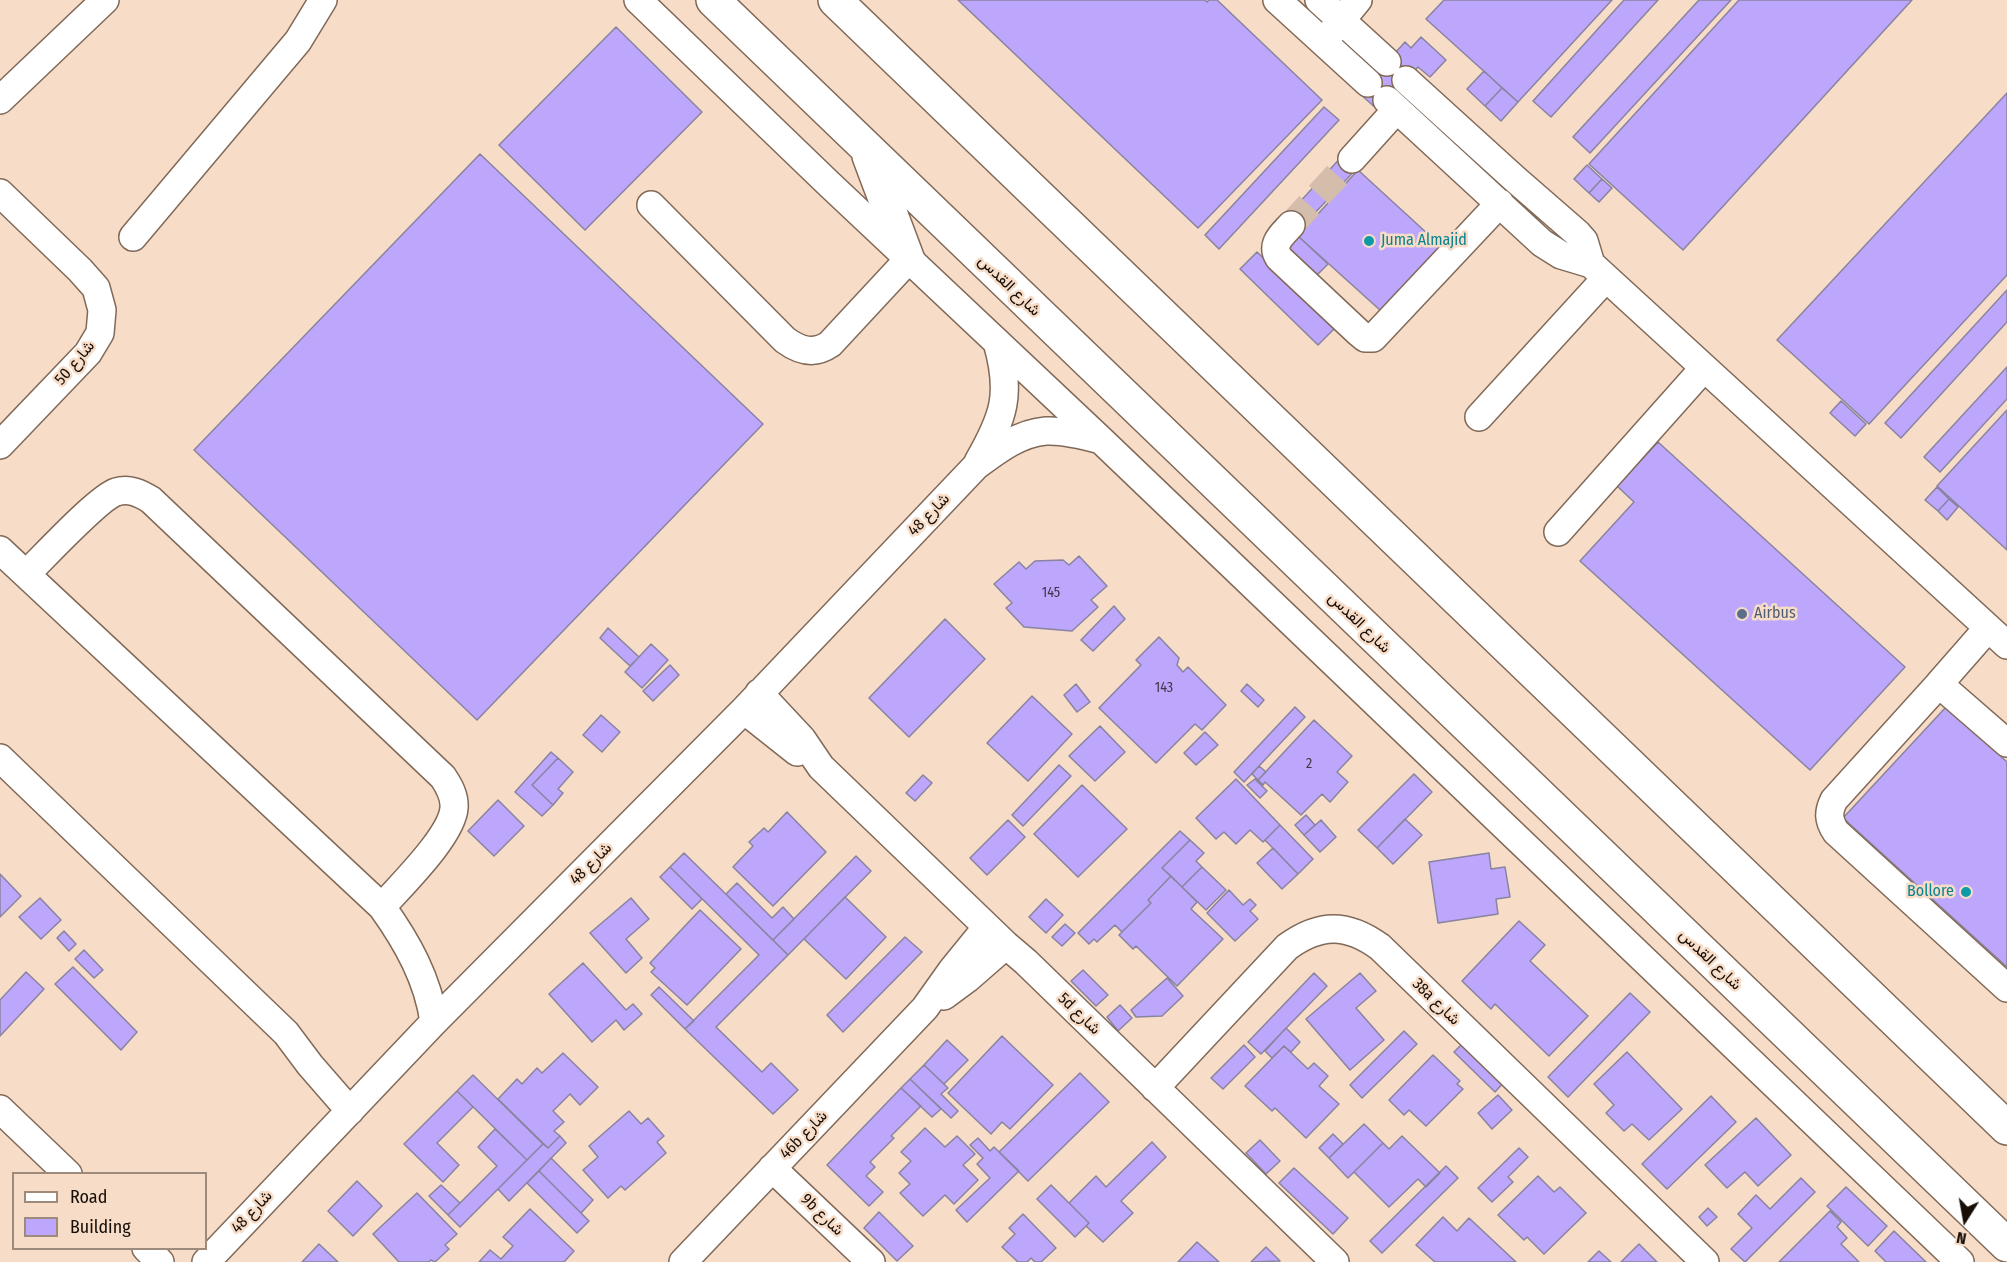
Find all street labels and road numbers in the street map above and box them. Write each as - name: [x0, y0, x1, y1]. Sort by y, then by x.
- street label: شارع القدس: [974, 251, 1044, 321]
- street label: شارع 50: [51, 337, 99, 389]
- street label: شارع 48: [904, 490, 954, 540]
- street label: شارع القدس: [1324, 588, 1394, 658]
- street label: شارع 48: [566, 839, 616, 889]
- street label: شارع القدس: [1675, 925, 1745, 995]
- street label: 38a شارع: [1408, 975, 1464, 1029]
- street label: 5d شارع: [1054, 989, 1104, 1039]
- street label: 46b شارع: [776, 1107, 832, 1163]
- street label: شارع 48: [227, 1187, 277, 1237]
- street label: 9b شارع: [797, 1190, 847, 1240]

